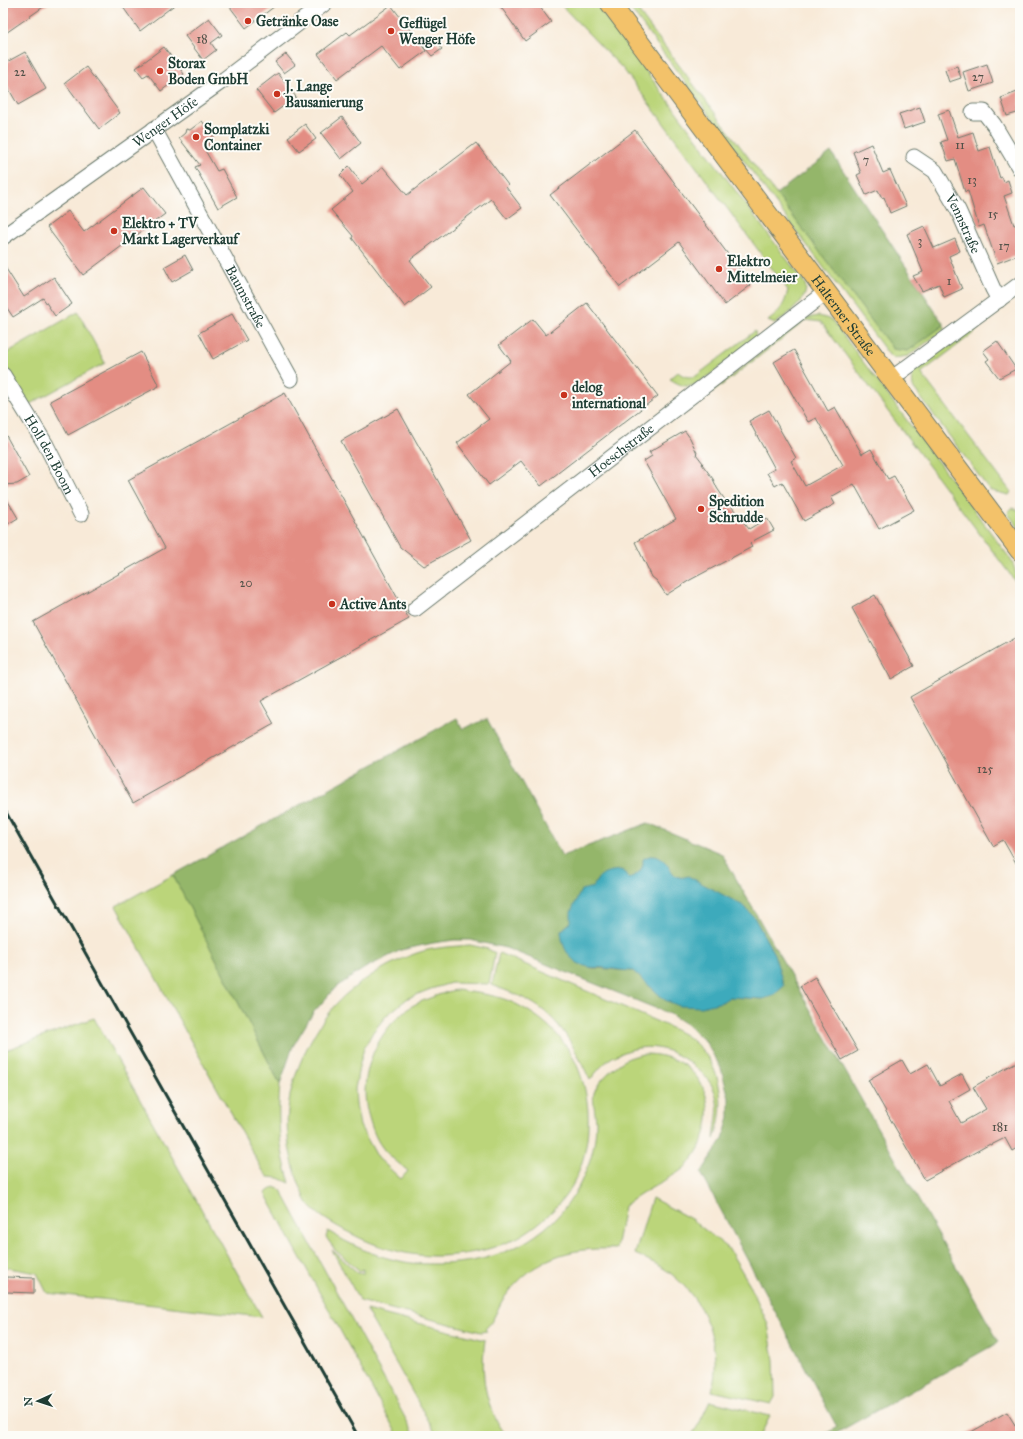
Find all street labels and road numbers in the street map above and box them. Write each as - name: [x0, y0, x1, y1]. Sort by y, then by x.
- street label: Wenger Höfe: [129, 93, 202, 151]
- street label: Vennstraße: [941, 190, 984, 256]
- street label: Baumstraße: [221, 262, 269, 331]
- street label: Halterner Straße: [807, 272, 879, 360]
- street label: Holl den Boom: [20, 412, 78, 497]
- street label: Hoeschstraße: [585, 420, 657, 481]

